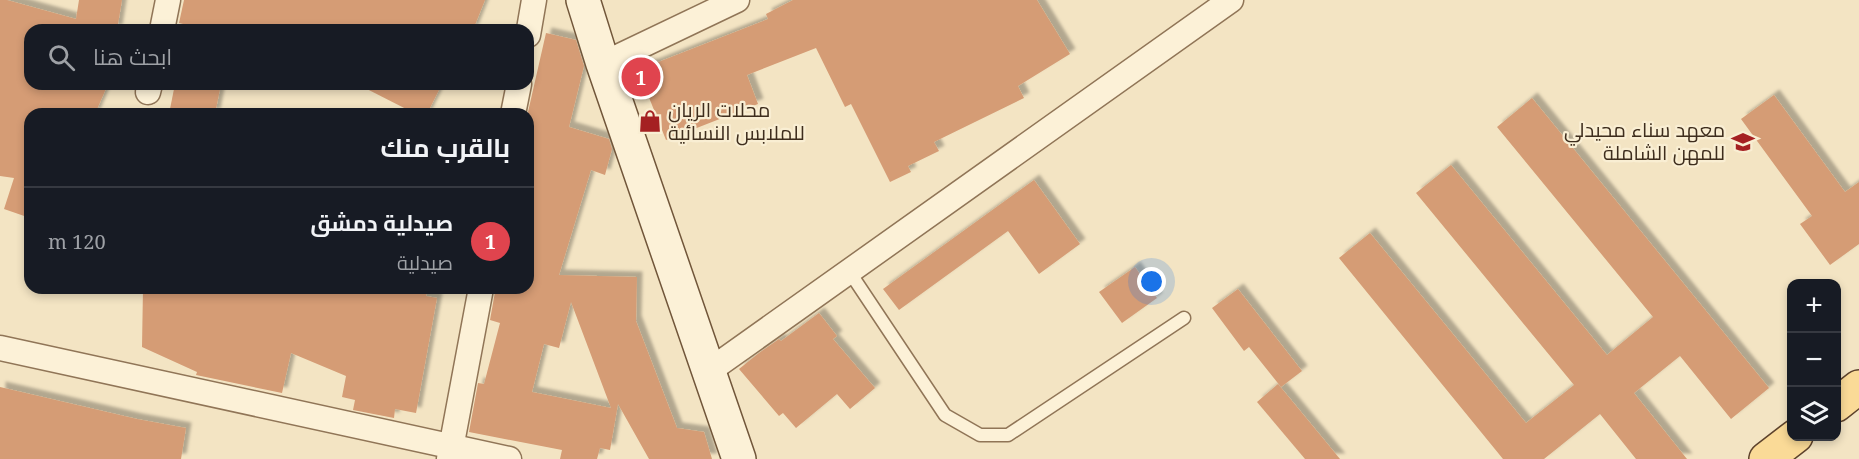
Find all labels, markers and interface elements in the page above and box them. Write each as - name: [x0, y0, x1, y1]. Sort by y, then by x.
- search box: [24, 24, 534, 90]
- icon: search: [45, 41, 78, 74]
- text: ابحث هنا: [93, 41, 172, 71]
- pin: 1: [622, 54, 660, 100]
- place label: محلات الريان للملابس النسائية: [668, 96, 805, 146]
- shop icon: محلات الريان للملابس النسائية: [637, 108, 663, 134]
- place label: معهد سناء محيدلي للمهن الشاملة: [1564, 116, 1725, 166]
- text: بالقرب منك: [381, 129, 510, 165]
- school or university icon: معهد سناء محيدلي للمهن الشاملة: [1730, 129, 1756, 155]
- text: صيدلية دمشق: [311, 207, 453, 237]
- text: 120 m: [48, 228, 106, 255]
- text: 1: [485, 228, 496, 255]
- text: صيدلية: [397, 249, 453, 276]
- your location: [1137, 267, 1166, 296]
- map controls: [1787, 279, 1841, 441]
- button: +: [1787, 279, 1841, 333]
- button: −: [1787, 333, 1841, 387]
- button: layers: [1787, 387, 1841, 441]

